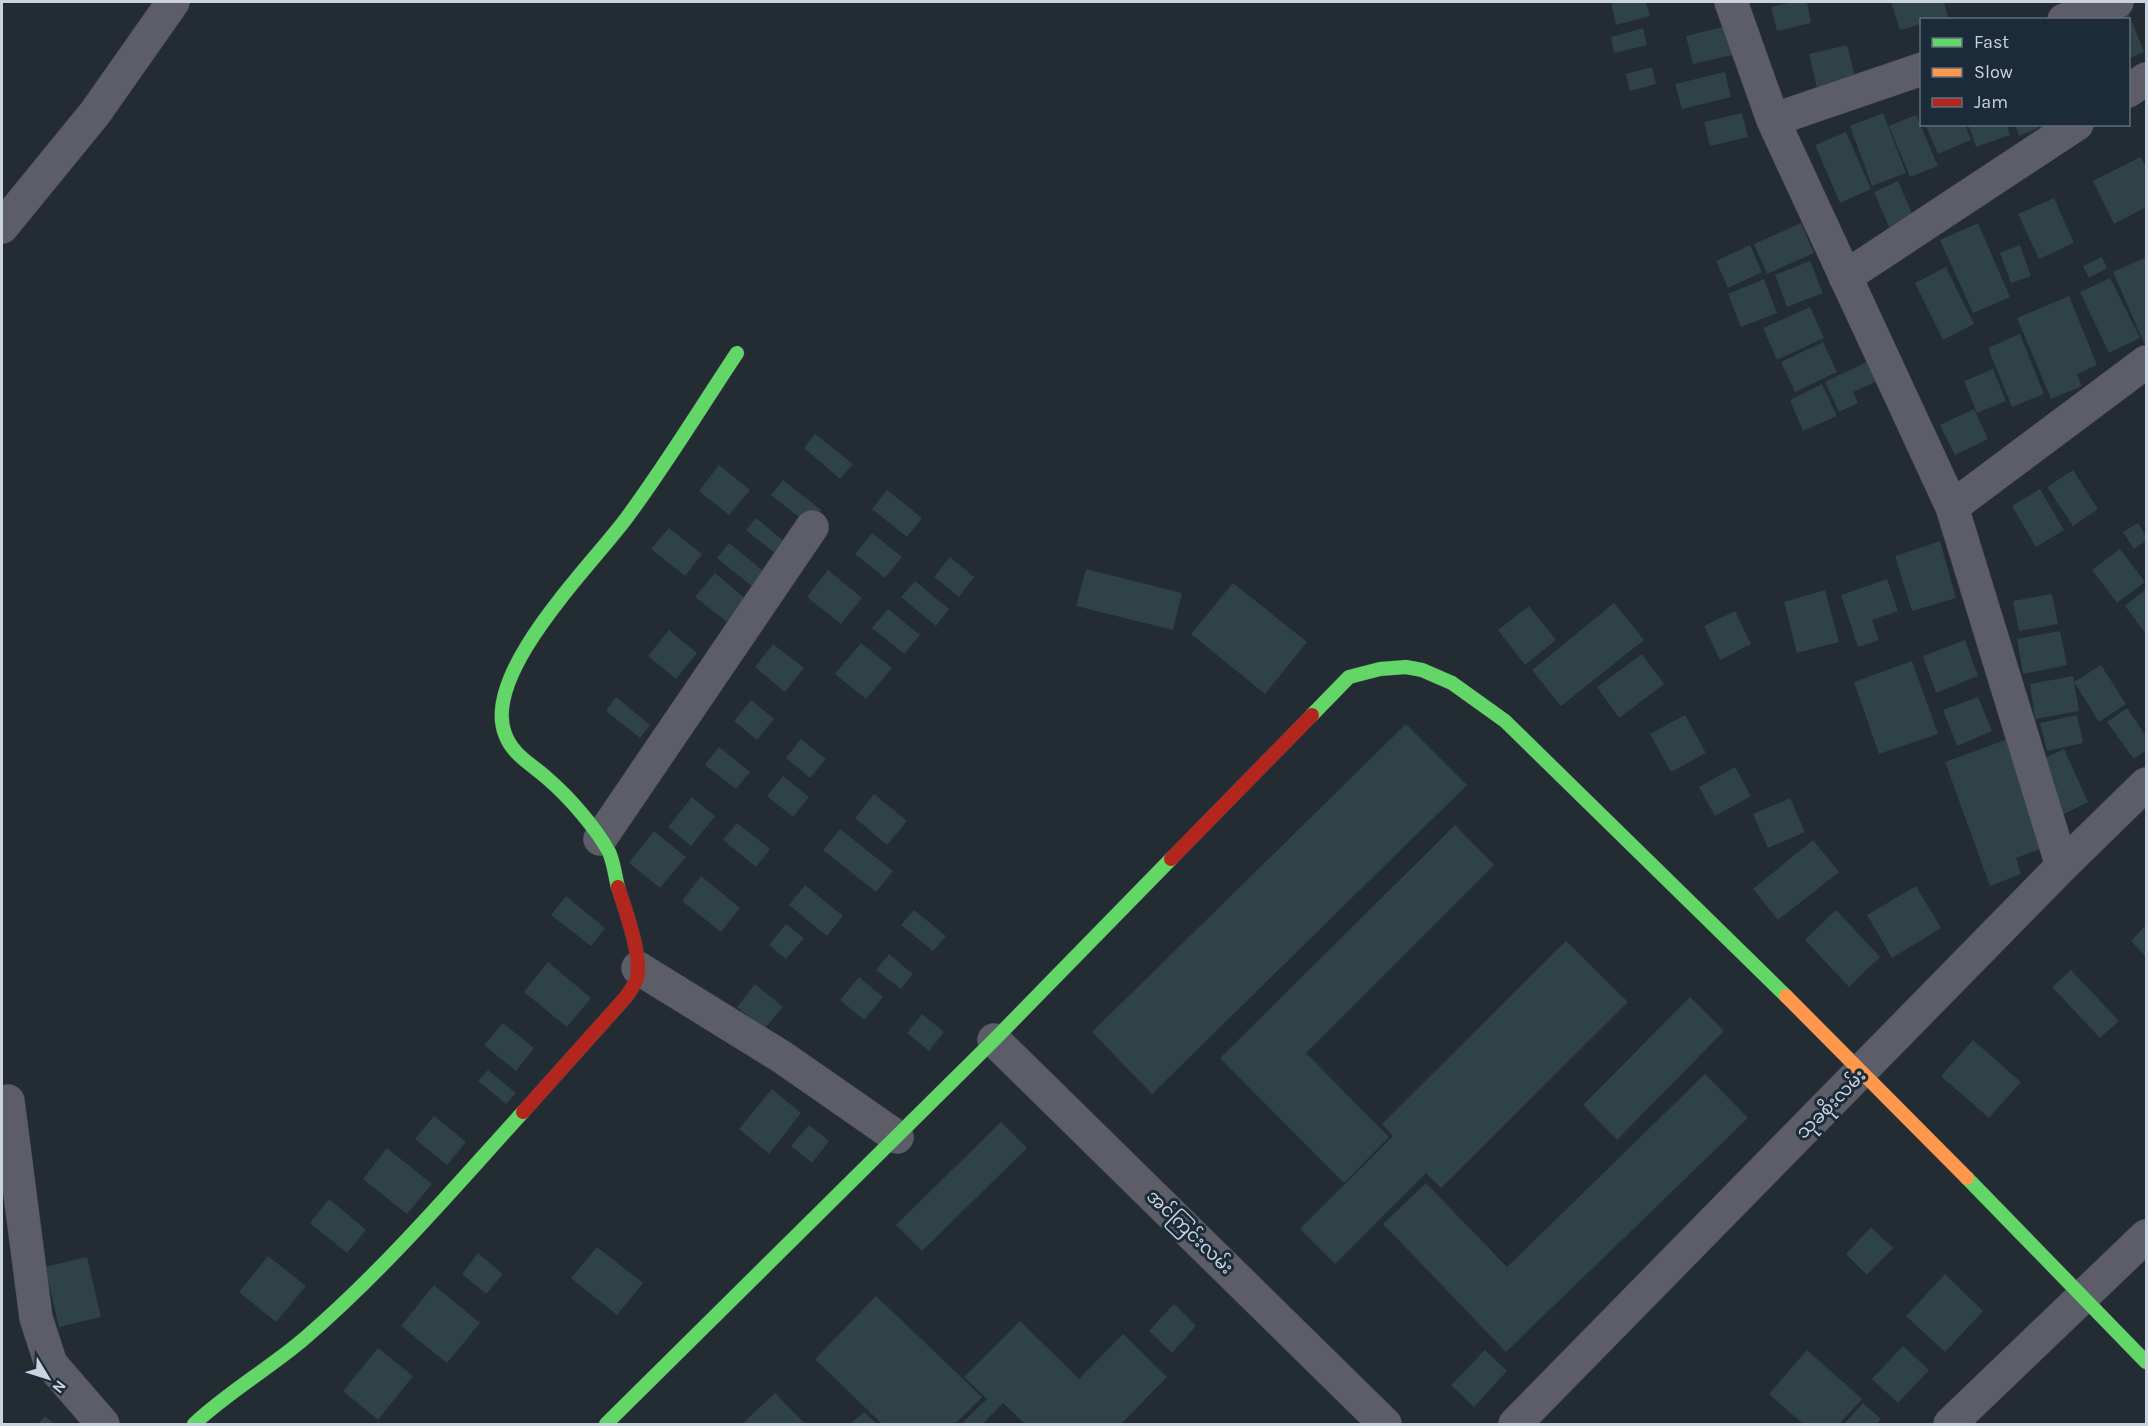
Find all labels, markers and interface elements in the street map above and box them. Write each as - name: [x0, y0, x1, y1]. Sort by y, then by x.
- legend: [1920, 18, 2130, 126]
- text: Fast: [1974, 31, 2009, 53]
- text: Slow: [1974, 61, 2013, 83]
- text: Jam: [1974, 91, 2008, 113]
- street label: သုခစိုးလမ်း: [1789, 1062, 1873, 1146]
- street label: အင်ကြင်းလမ်း: [1139, 1184, 1239, 1282]
- north arrow: [18, 1348, 78, 1408]
- text: N: [48, 1377, 70, 1397]

